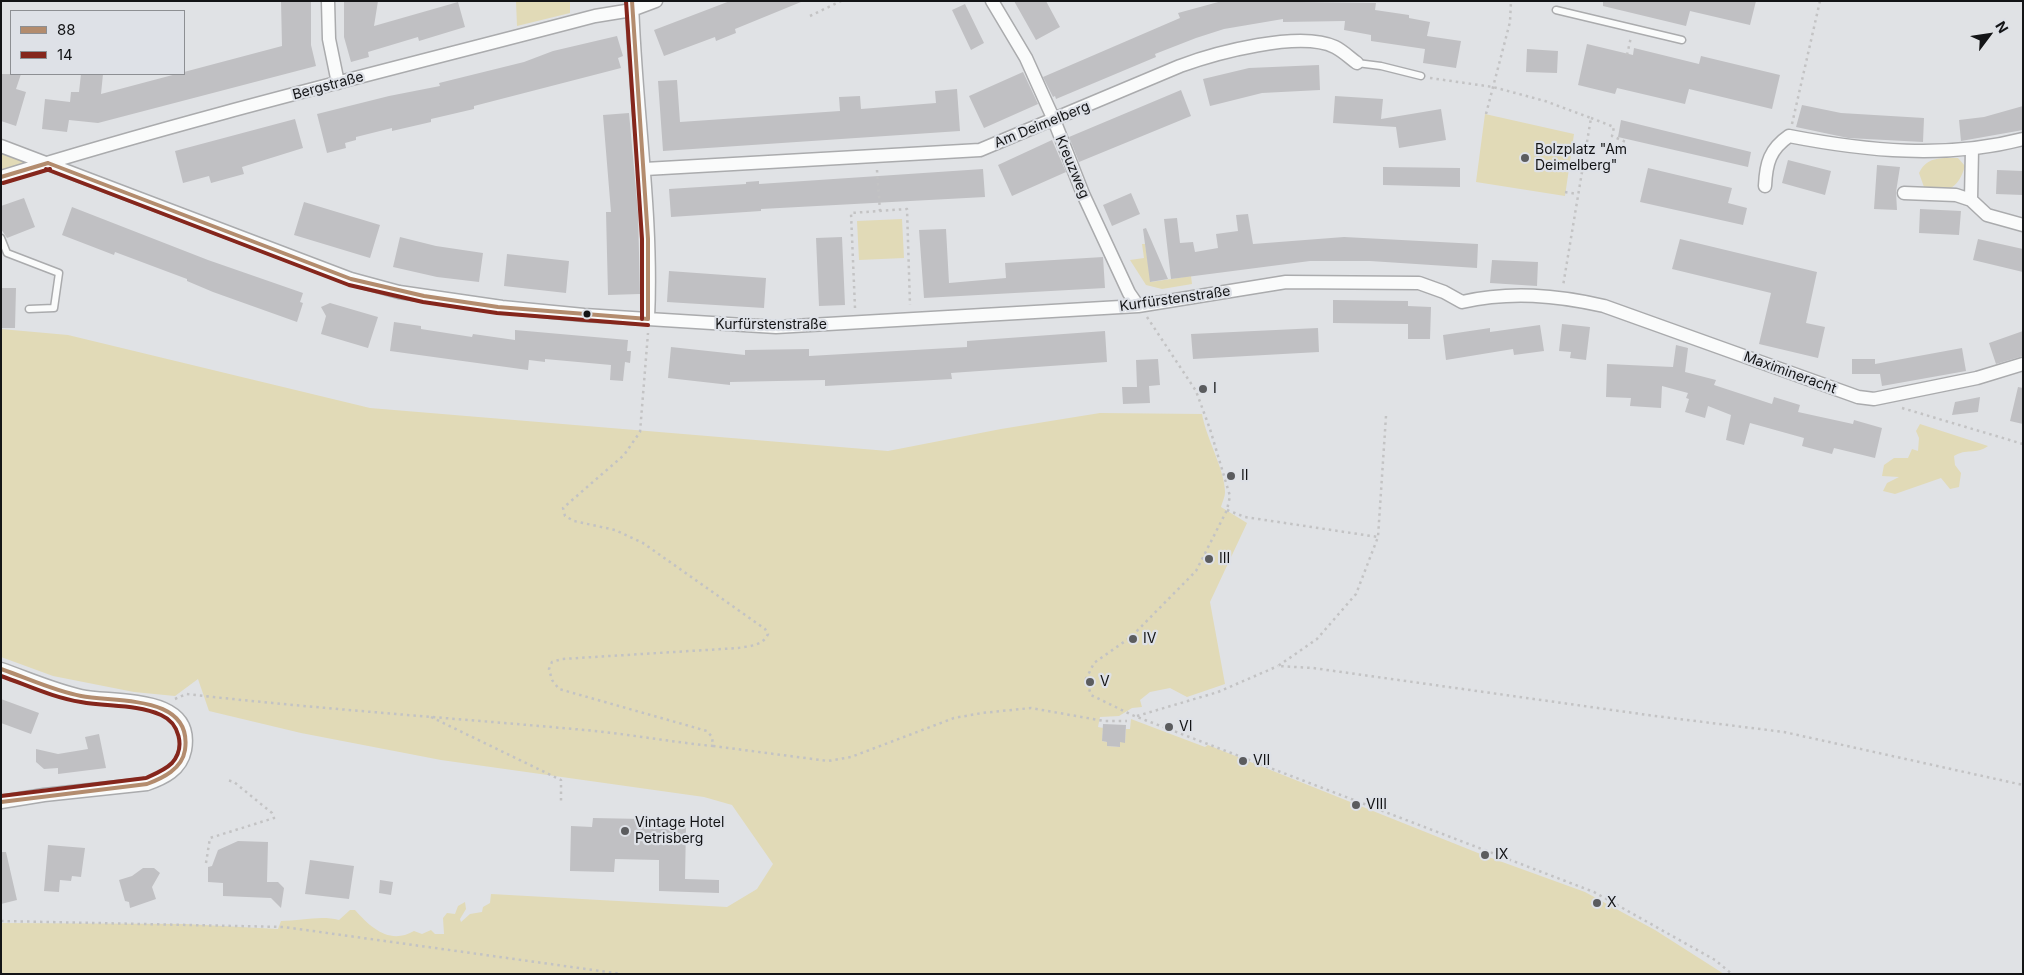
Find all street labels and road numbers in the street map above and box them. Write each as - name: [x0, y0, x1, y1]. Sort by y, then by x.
- street label: Bergstraße: [291, 68, 365, 104]
- street label: Am Deimelberg: [992, 98, 1092, 152]
- street label: Kreuzweg: [1051, 133, 1093, 201]
- street label: Kurfürstenstraße: [1119, 283, 1231, 315]
- street label: Kurfürstenstraße: [715, 317, 827, 333]
- street label: Maximineracht: [1741, 348, 1839, 398]

